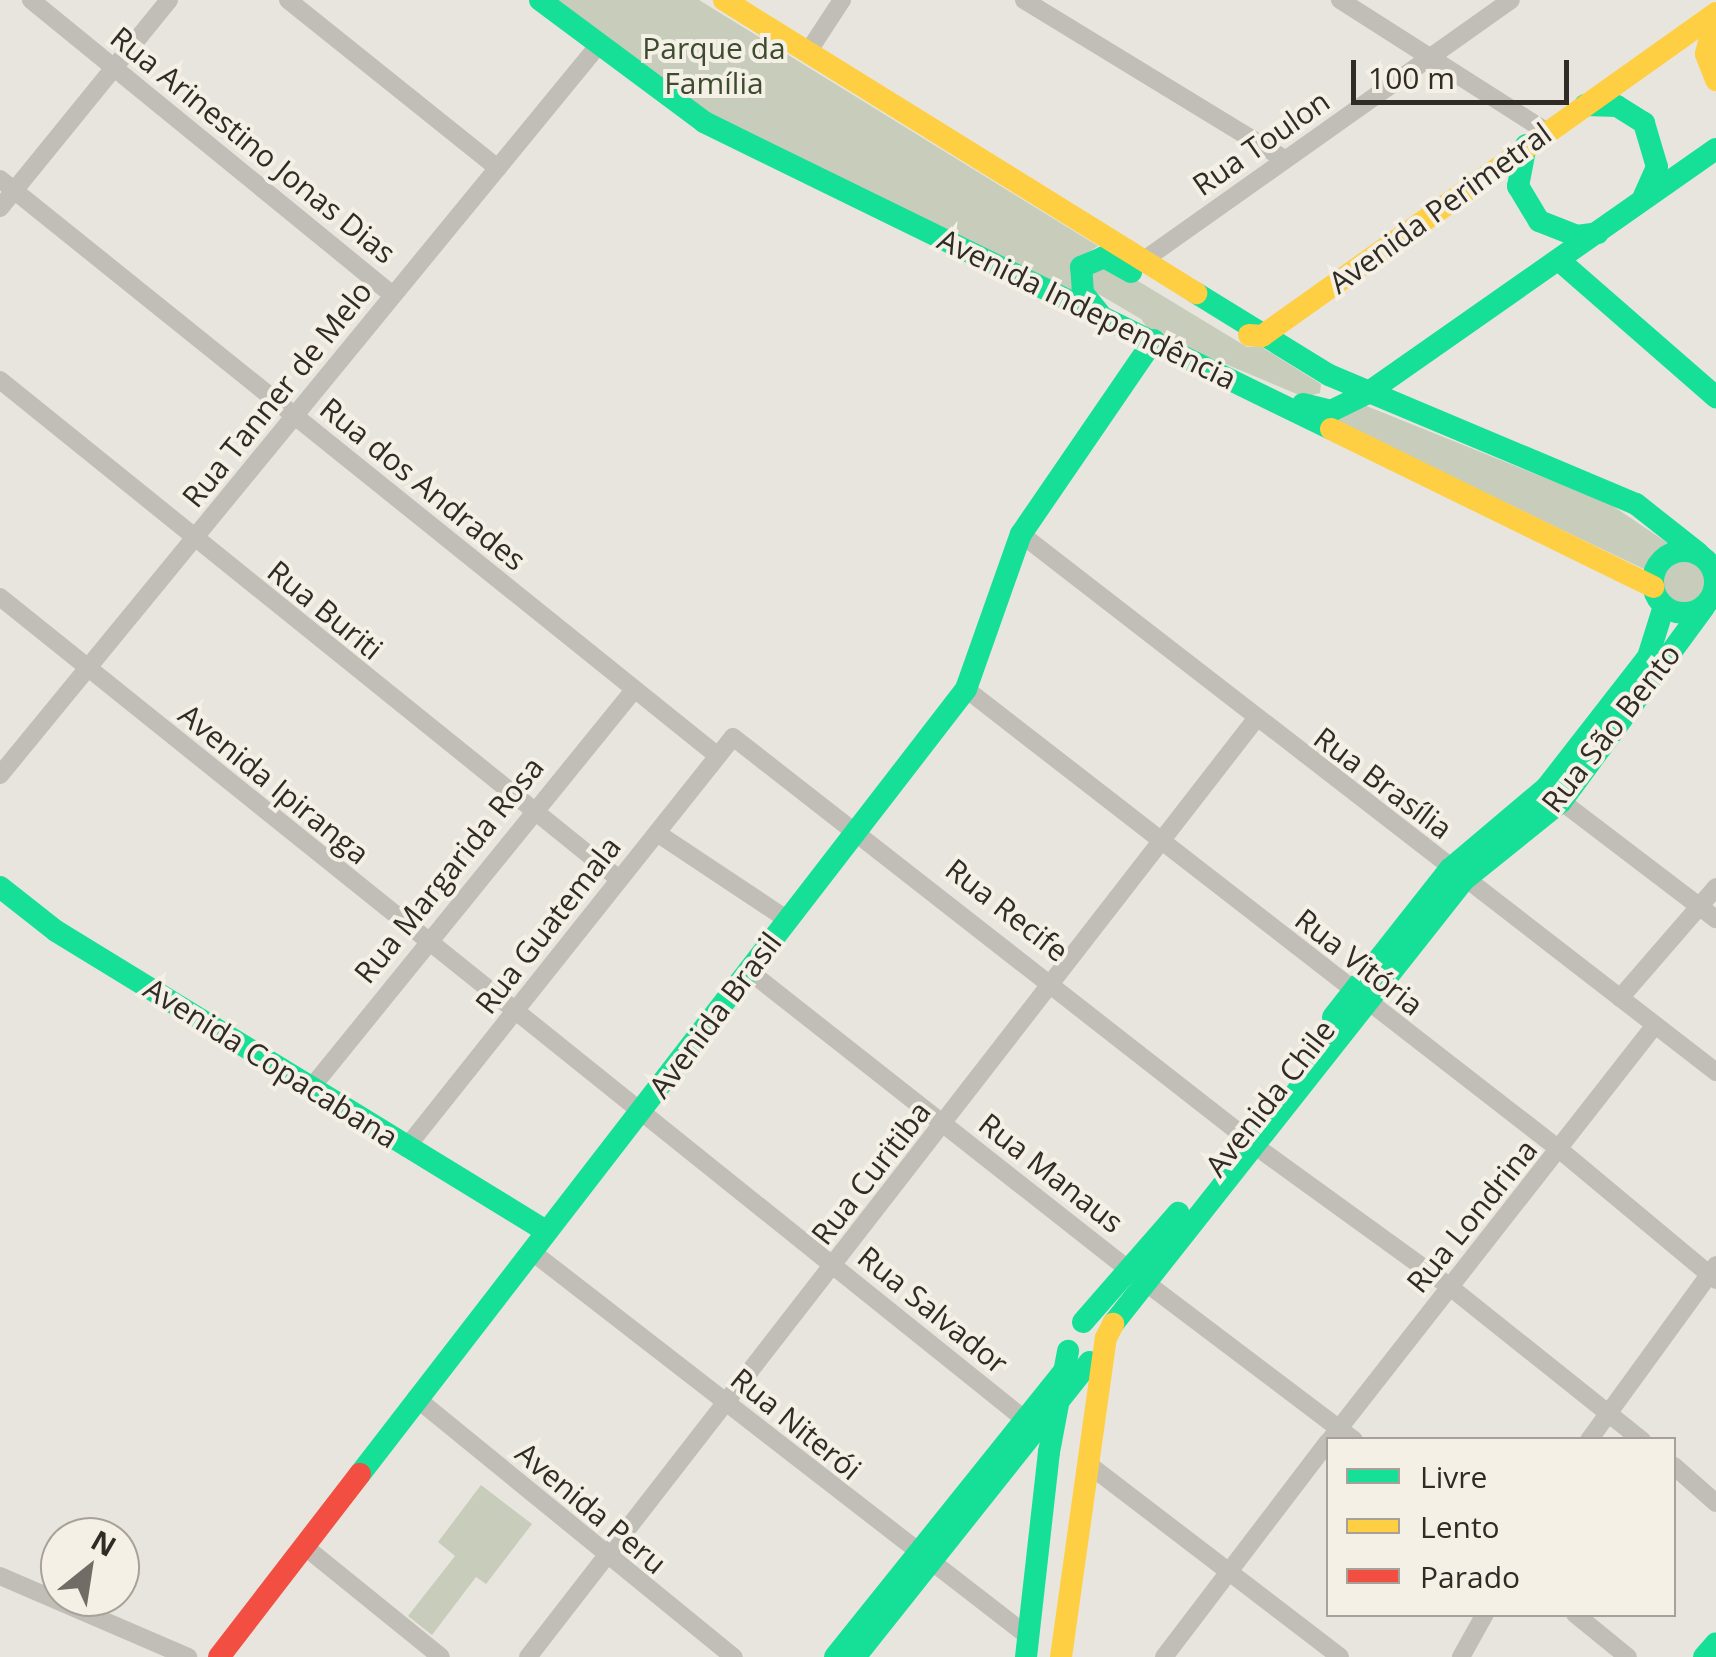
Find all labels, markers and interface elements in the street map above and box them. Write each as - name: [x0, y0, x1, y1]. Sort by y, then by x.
- street label: Rua Arinestino Jonas Dias: [103, 19, 403, 271]
- park label: Parque da Família: [642, 30, 786, 100]
- scale bar: [1356, 40, 1574, 102]
- text: 100 m: [1368, 57, 1455, 98]
- street label: Rua Toulon: [1186, 83, 1336, 203]
- street label: Avenida Perimetral: [1322, 115, 1558, 301]
- street label: Avenida Independência: [932, 221, 1242, 397]
- street label: Rua Tanner de Melo: [175, 274, 379, 514]
- street label: Rua dos Andrades: [313, 390, 533, 578]
- street label: Rua Buriti: [260, 553, 390, 667]
- street label: Rua São Bento: [1534, 637, 1688, 819]
- street label: Avenida Ipiranga: [172, 696, 376, 872]
- street label: Rua Brasília: [1307, 719, 1459, 847]
- street label: Rua Margarida Rosa: [347, 750, 551, 990]
- street label: Rua Guatemala: [468, 829, 628, 1021]
- street label: Rua Recife: [939, 851, 1075, 969]
- street label: Rua Vitória: [1288, 901, 1430, 1023]
- street label: Avenida Brasil: [641, 925, 789, 1105]
- street label: Avenida Copacabana: [137, 970, 405, 1156]
- street label: Avenida Chile: [1198, 1012, 1342, 1184]
- street label: Rua Curitiba: [804, 1094, 938, 1252]
- street label: Rua Manaus: [972, 1106, 1130, 1240]
- street label: Rua Londrina: [1399, 1132, 1545, 1300]
- street label: Rua Salvador: [851, 1239, 1015, 1381]
- street label: Rua Niterói: [724, 1361, 868, 1487]
- street label: Avenida Peru: [509, 1435, 673, 1581]
- legend: [1326, 1437, 1676, 1617]
- text: Livre: [1420, 1456, 1487, 1497]
- text: Lento: [1420, 1506, 1500, 1547]
- north arrow: [40, 1517, 140, 1617]
- text: N: [85, 1521, 123, 1565]
- text: Parado: [1420, 1556, 1520, 1597]

